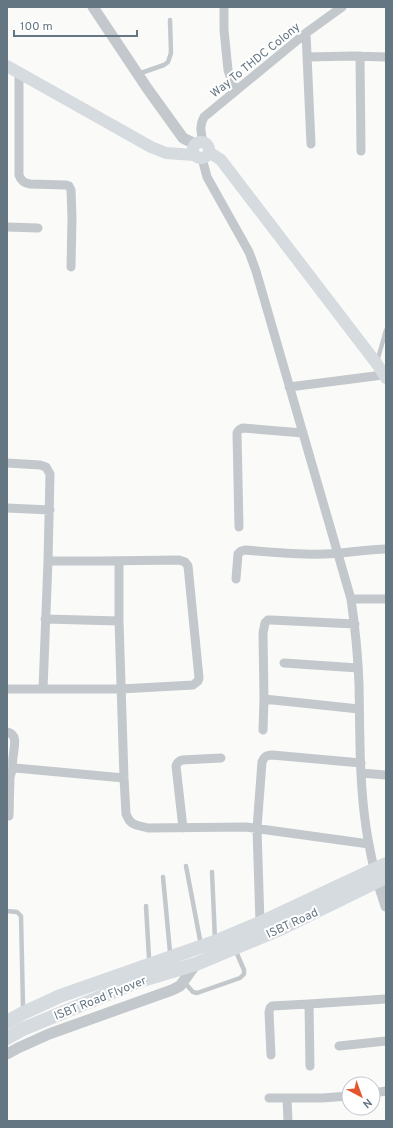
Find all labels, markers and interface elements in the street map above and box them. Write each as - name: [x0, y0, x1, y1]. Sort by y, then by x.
- scale bar: [14, 12, 137, 38]
- text: 100 m: [20, 19, 53, 35]
- street label: Way To THDC Colony: [207, 20, 304, 102]
- street label: ISBT Road: [264, 905, 321, 943]
- street label: ISBT Road Flyover: [52, 973, 149, 1025]
- north arrow: [341, 1076, 381, 1116]
- text: N: [359, 1095, 374, 1111]

